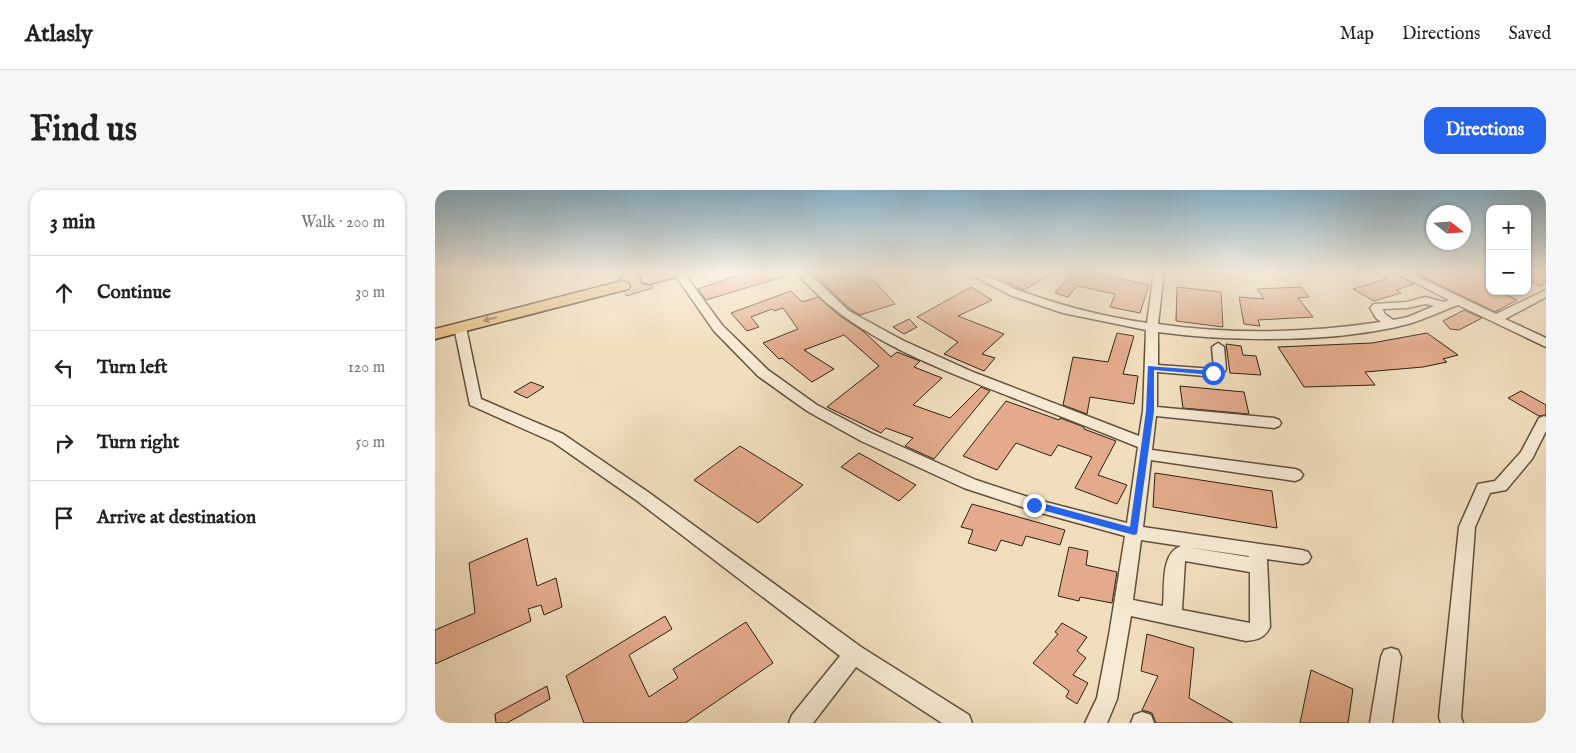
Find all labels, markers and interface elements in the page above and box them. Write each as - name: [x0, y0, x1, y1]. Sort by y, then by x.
- text: Atlasly: [25, 19, 93, 50]
- text: Map: [1340, 23, 1374, 46]
- text: Directions: [1402, 23, 1480, 46]
- text: Saved: [1508, 23, 1551, 46]
- button: Directions: [1424, 107, 1546, 154]
- text: Find us: [30, 108, 137, 153]
- north arrow: [1426, 205, 1471, 250]
- map controls: [1486, 205, 1531, 295]
- button: +: [1486, 205, 1531, 250]
- text: 3 min: [50, 209, 95, 236]
- text: Walk · 200 m: [301, 213, 385, 233]
- button: −: [1486, 250, 1531, 295]
- icon: ahead: [50, 279, 78, 307]
- text: Continue: [97, 281, 171, 305]
- text: 30 m: [355, 283, 385, 303]
- one-way arrow: [483, 315, 498, 323]
- icon: left: [50, 354, 78, 382]
- text: Turn left: [97, 356, 168, 380]
- text: 120 m: [348, 358, 385, 378]
- route start: [1202, 362, 1225, 385]
- icon: right: [50, 429, 78, 457]
- text: Turn right: [97, 431, 179, 455]
- text: 50 m: [356, 433, 385, 453]
- route end: [1023, 494, 1046, 517]
- icon: arrive: [50, 504, 78, 532]
- text: Arrive at destination: [97, 506, 256, 530]

